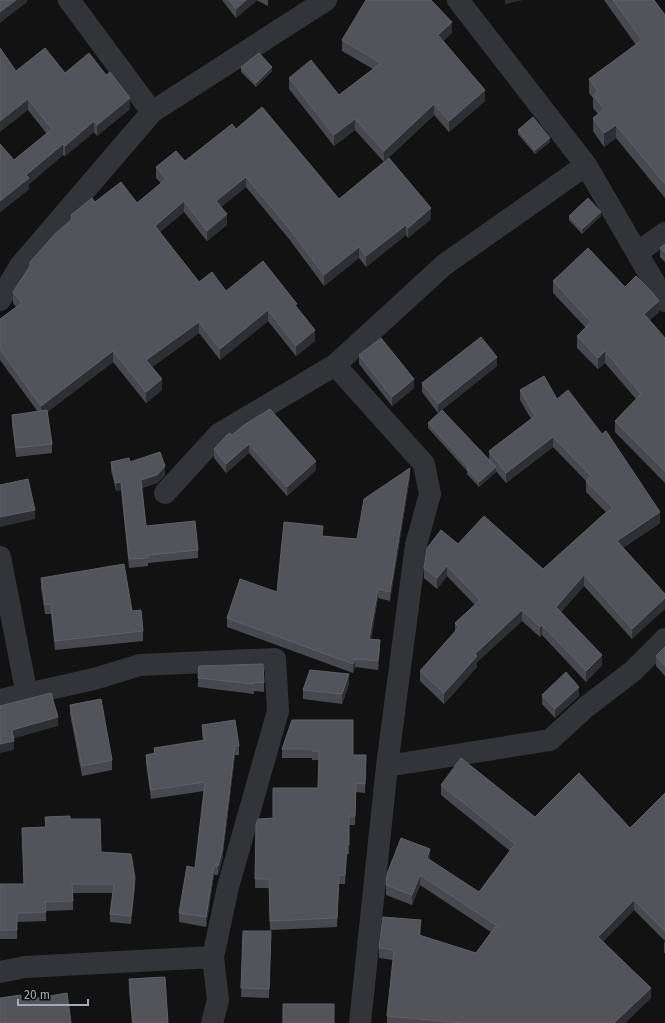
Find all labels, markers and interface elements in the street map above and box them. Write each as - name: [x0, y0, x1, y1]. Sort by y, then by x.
- scale bar: [18, 981, 88, 1007]
- text: 20 m: [24, 988, 50, 1002]

